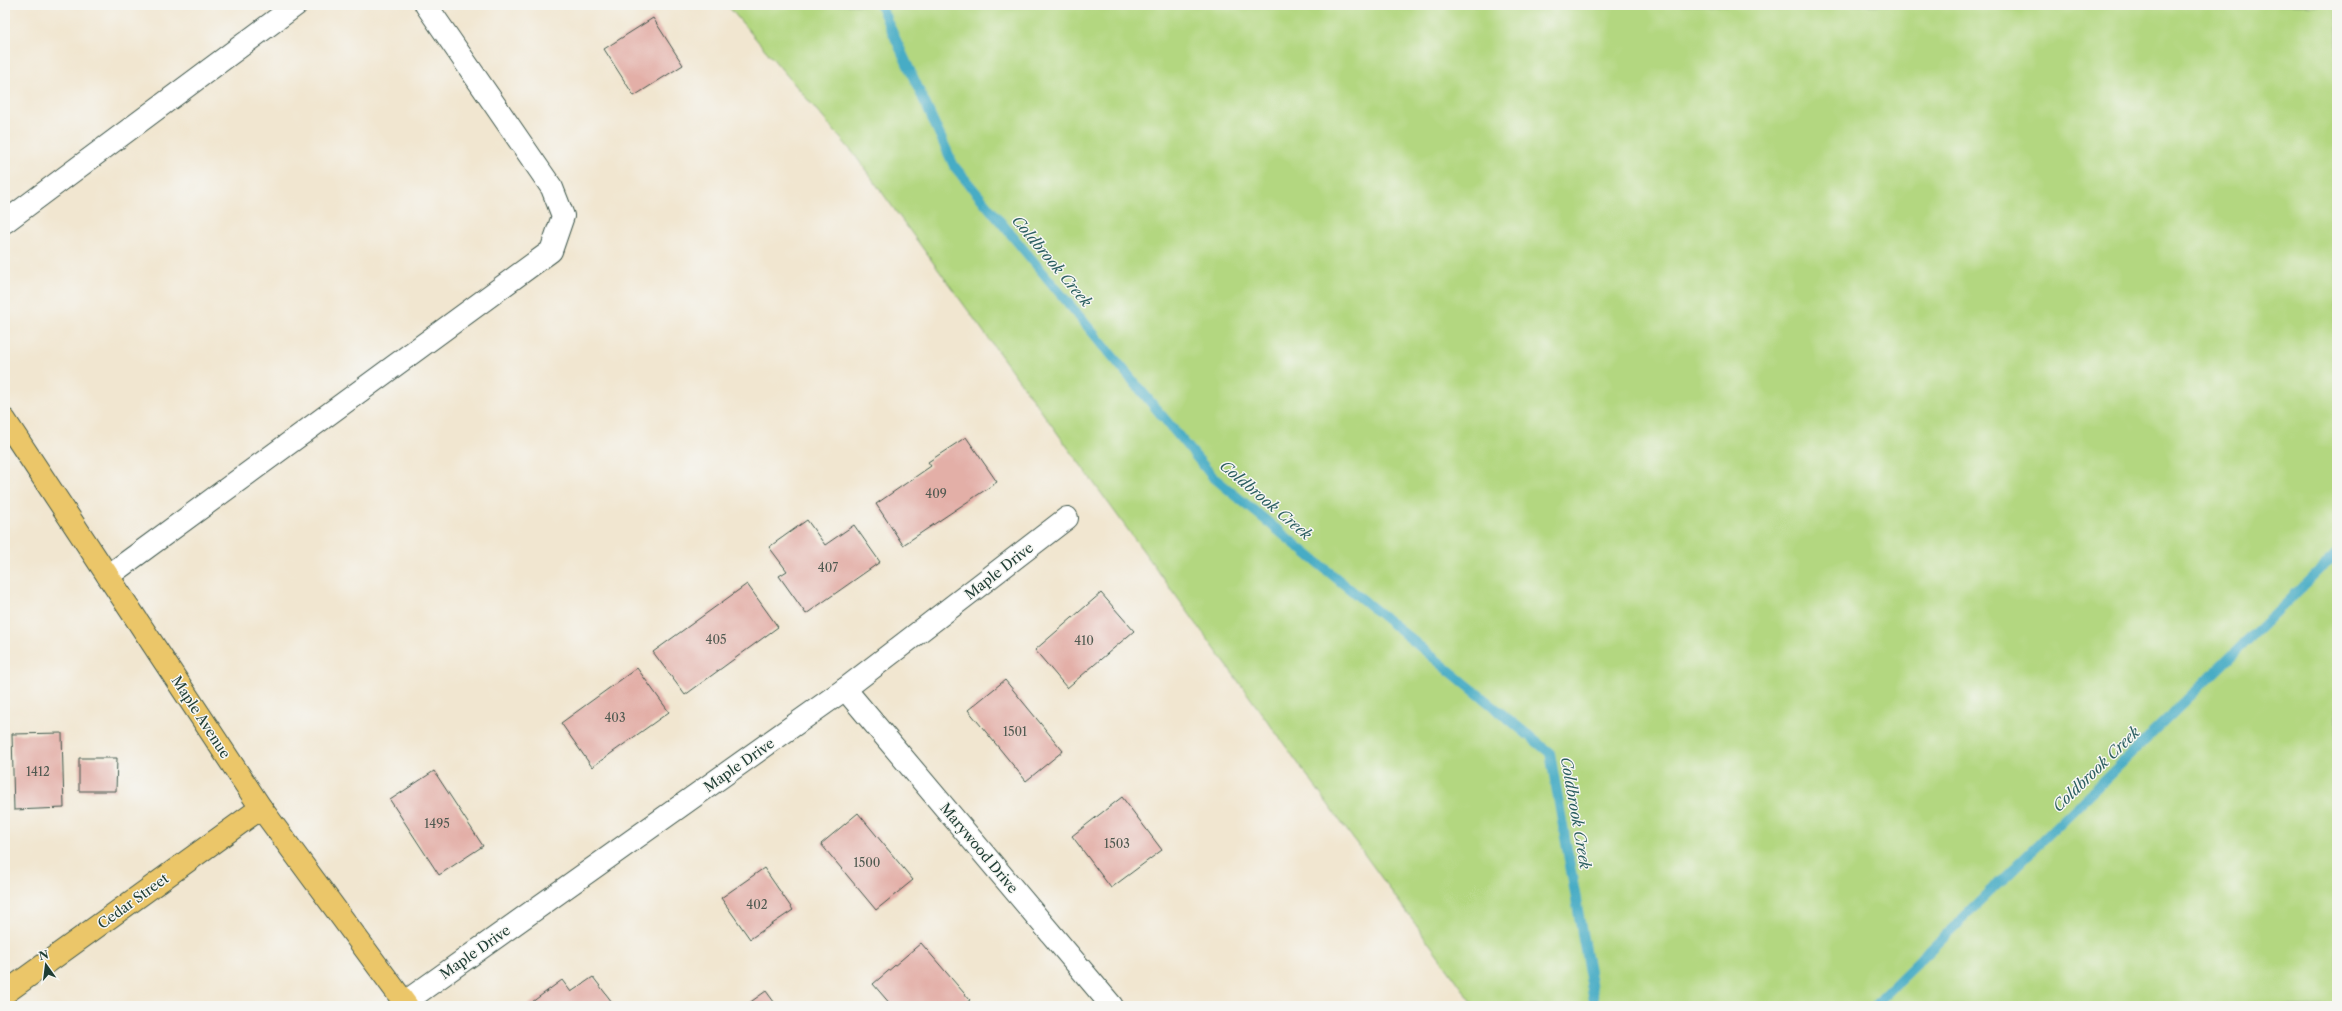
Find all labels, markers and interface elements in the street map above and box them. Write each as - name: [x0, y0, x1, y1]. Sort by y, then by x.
- water label: Coldbrook Creek: [1008, 211, 1096, 311]
- water label: Coldbrook Creek: [1216, 456, 1316, 544]
- house number: 409: [925, 486, 947, 501]
- street label: Maple Drive: [961, 539, 1037, 603]
- house number: 407: [818, 560, 838, 575]
- house number: 405: [705, 632, 727, 647]
- house number: 410: [1074, 633, 1094, 648]
- street label: Maple Avenue: [168, 672, 234, 762]
- house number: 403: [604, 710, 626, 725]
- water label: Coldbrook Creek: [2048, 722, 2144, 815]
- house number: 1501: [1003, 724, 1027, 739]
- street label: Maple Drive: [700, 734, 778, 796]
- water label: Coldbrook Creek: [1557, 755, 1595, 871]
- house number: 1412: [26, 764, 50, 779]
- street label: Marywood Drive: [936, 799, 1022, 897]
- house number: 1495: [424, 816, 450, 831]
- house number: 1503: [1104, 836, 1130, 851]
- house number: 1500: [854, 855, 880, 870]
- street label: Cedar Street: [94, 869, 172, 933]
- house number: 402: [746, 897, 768, 912]
- street label: Maple Drive: [436, 921, 514, 983]
- north arrow: [26, 945, 66, 985]
- text: N: [37, 947, 50, 963]

